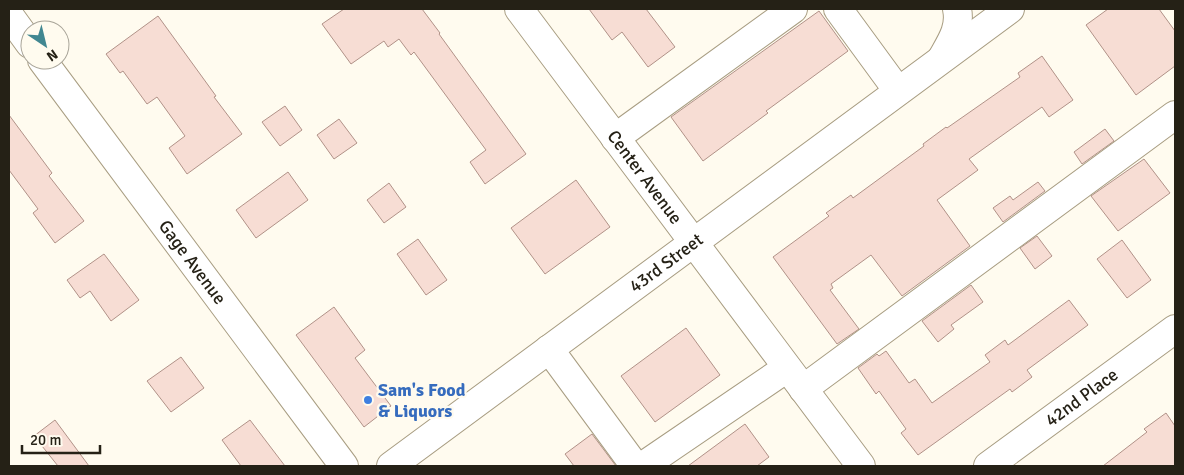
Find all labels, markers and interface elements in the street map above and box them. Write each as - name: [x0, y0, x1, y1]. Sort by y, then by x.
- north arrow: [20, 20, 70, 70]
- text: N: [43, 45, 61, 65]
- street label: Center Avenue: [603, 126, 687, 228]
- street label: Gage Avenue: [154, 216, 231, 309]
- street label: 43rd Street: [625, 228, 707, 297]
- street label: 42nd Place: [1041, 364, 1122, 431]
- place label: Sam's Food & Liquors: [378, 379, 466, 422]
- marker: Sam's Food & Liquors: [362, 394, 374, 406]
- scale bar: [22, 422, 100, 454]
- text: 20 m: [30, 431, 61, 449]

